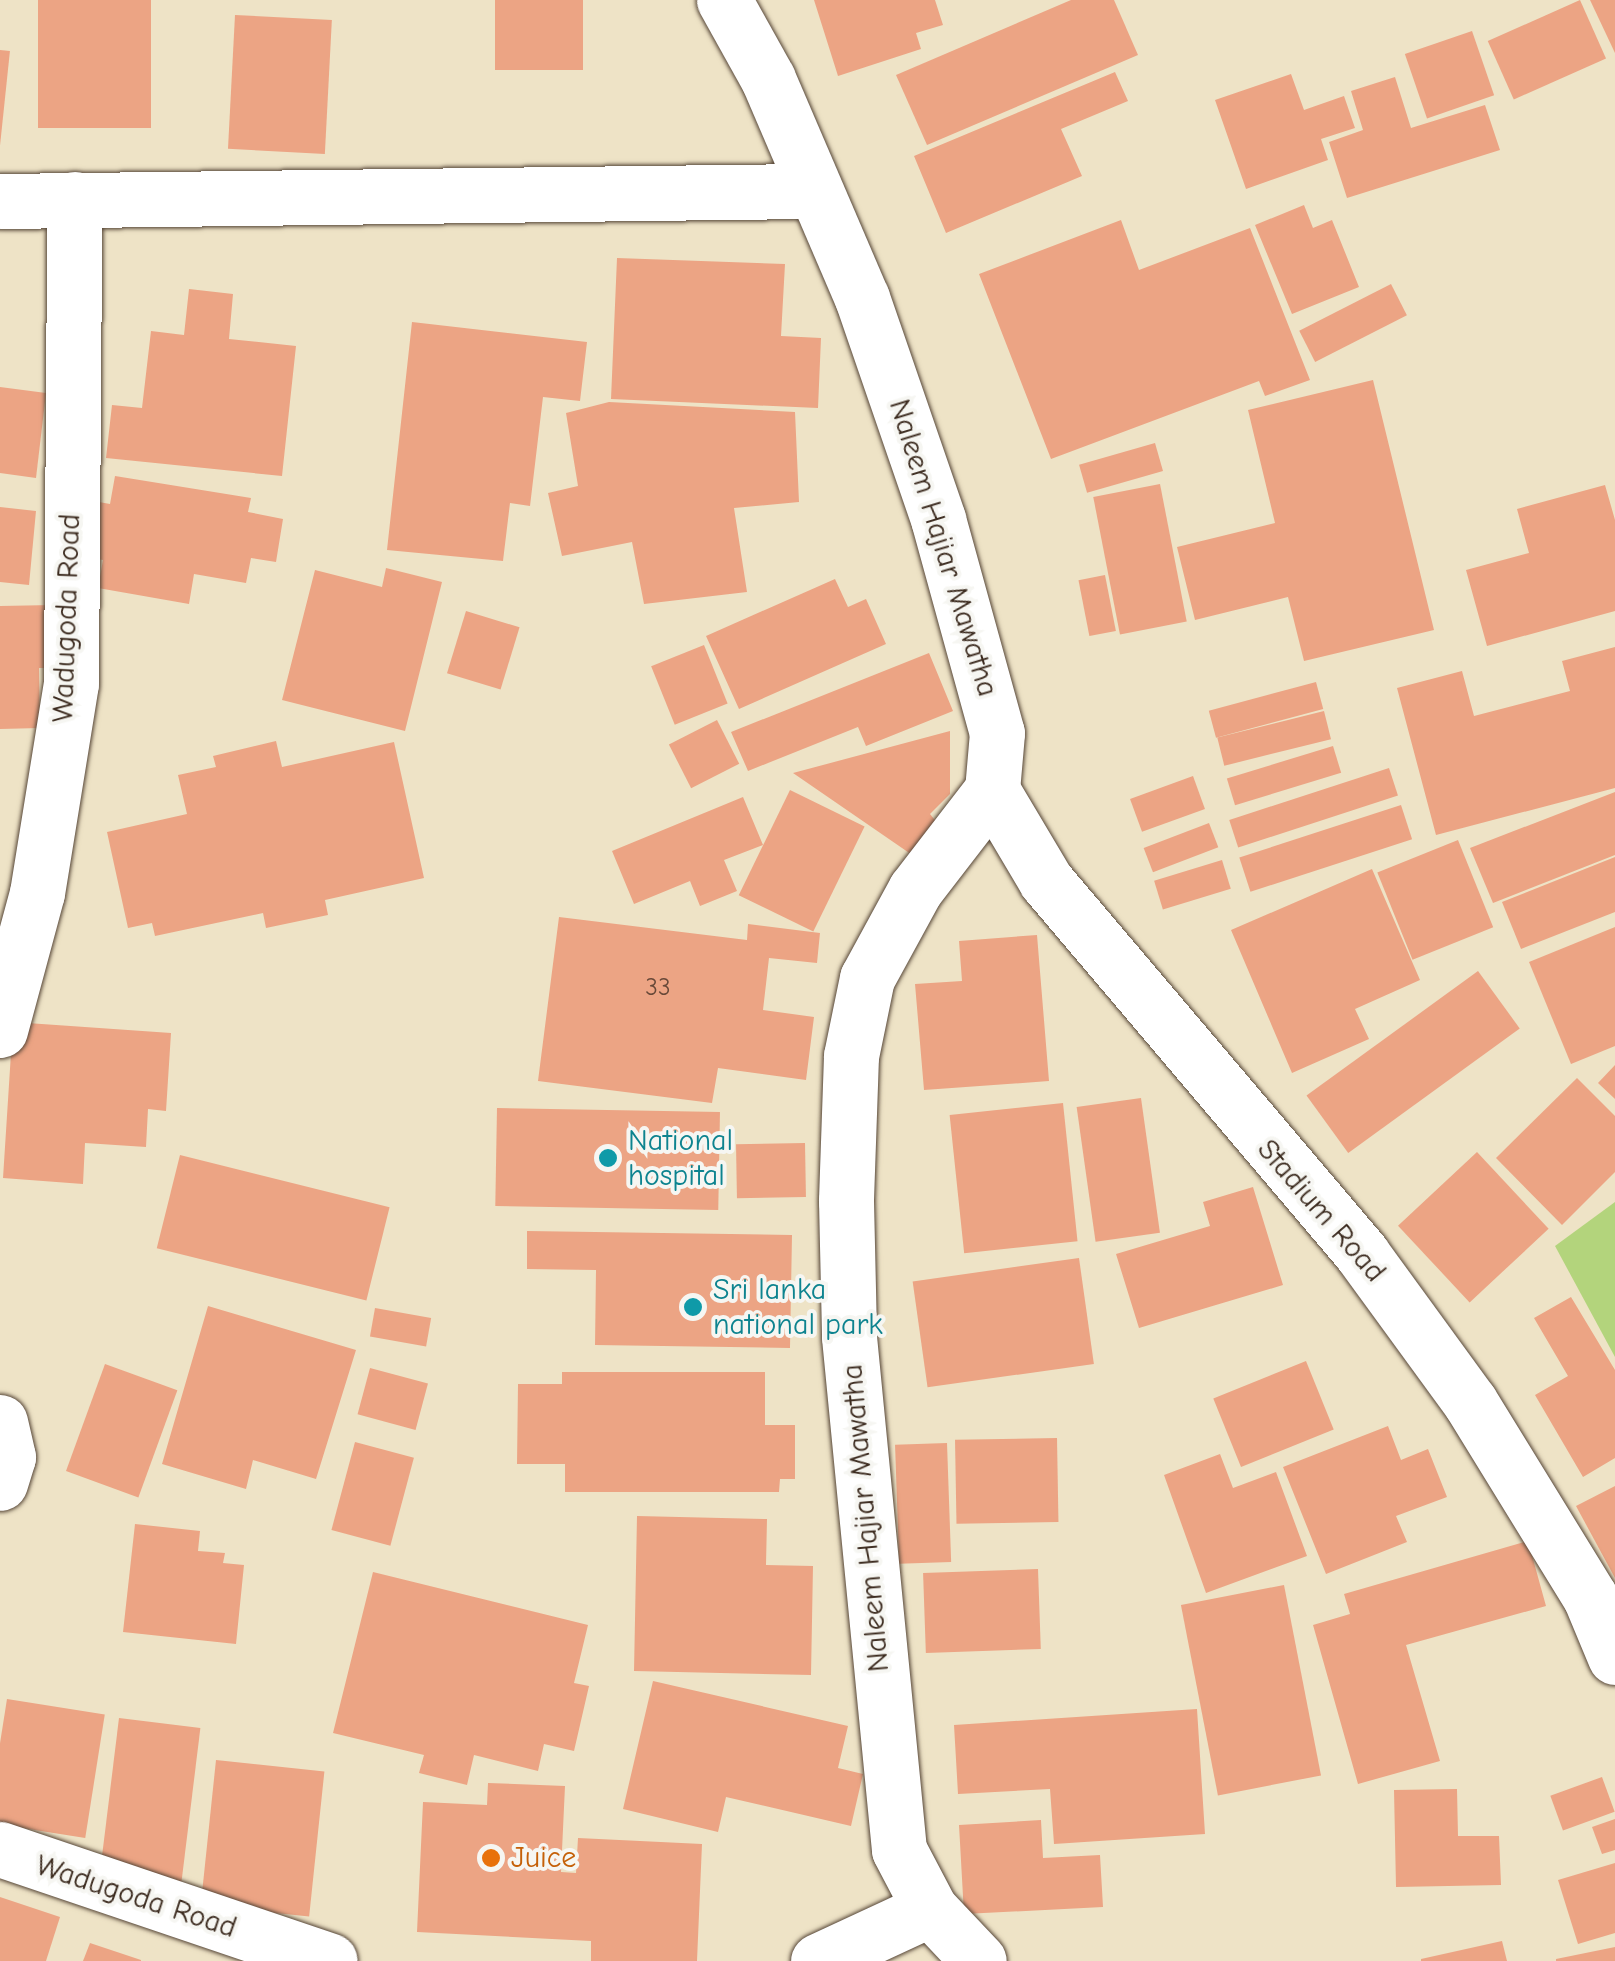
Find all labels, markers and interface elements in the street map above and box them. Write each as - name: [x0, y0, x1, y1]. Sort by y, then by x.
- street label: Naleem Hajiar Mawatha: [881, 395, 1005, 701]
- street label: Wadugoda Road: [45, 513, 89, 723]
- house number: 33: [645, 972, 671, 1002]
- place label: National hospital: [628, 1123, 733, 1194]
- street label: Stadium Road: [1249, 1132, 1393, 1290]
- marker: National hospital: [597, 1147, 619, 1169]
- place label: Sri lanka national park: [713, 1272, 883, 1342]
- marker: Sri lanka national park: [682, 1296, 704, 1318]
- street label: Naleem Hajiar Mawatha: [835, 1363, 897, 1673]
- place label: Juice: [511, 1840, 576, 1876]
- marker: Juice: [480, 1847, 502, 1869]
- street label: Wadugoda Road: [31, 1848, 241, 1946]

